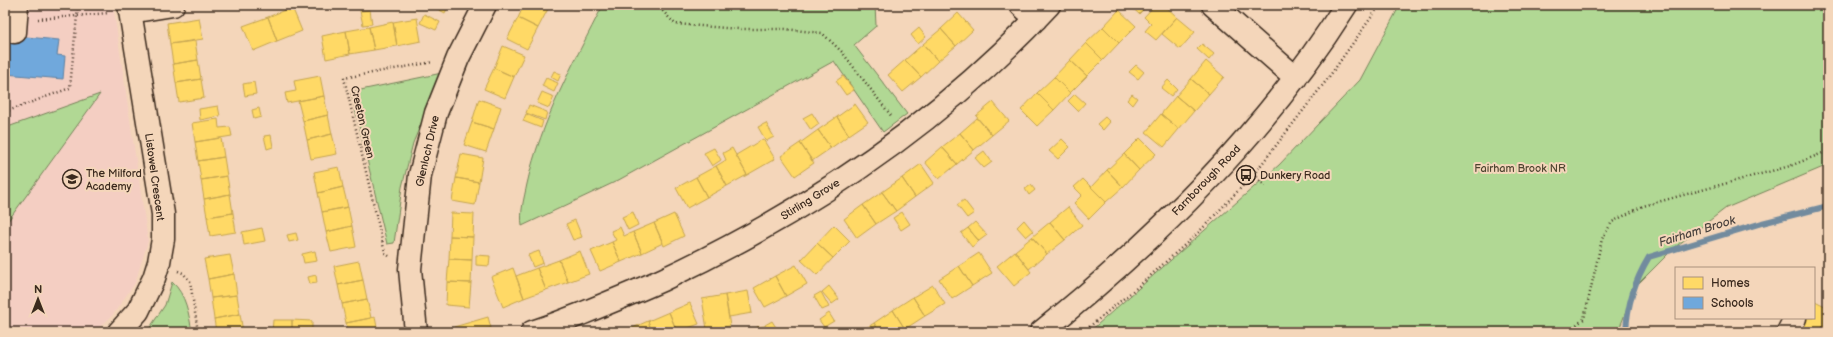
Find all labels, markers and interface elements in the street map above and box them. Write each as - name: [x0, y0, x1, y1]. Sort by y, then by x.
- street label: Creeton Green: [348, 84, 377, 160]
- street label: Glenloch Drive: [413, 114, 442, 188]
- street label: Listowel Crescent: [142, 132, 167, 222]
- street label: Farnborough Road: [1169, 142, 1243, 218]
- park label: Fairham Brook NR: [1474, 162, 1566, 175]
- bus stop icon: Dunkery Road: [1235, 164, 1257, 186]
- place label: The Milford Academy: [86, 167, 142, 193]
- school or university icon: The Milford Academy: [61, 168, 83, 190]
- place label: Dunkery Road: [1260, 169, 1330, 182]
- street label: Stirling Grove: [778, 176, 843, 223]
- water label: Fairham Brook: [1657, 212, 1738, 250]
- legend: [1675, 267, 1815, 319]
- text: Homes: [1711, 276, 1750, 291]
- north arrow: [18, 279, 58, 319]
- text: N: [34, 283, 42, 296]
- text: Schools: [1711, 296, 1754, 311]

